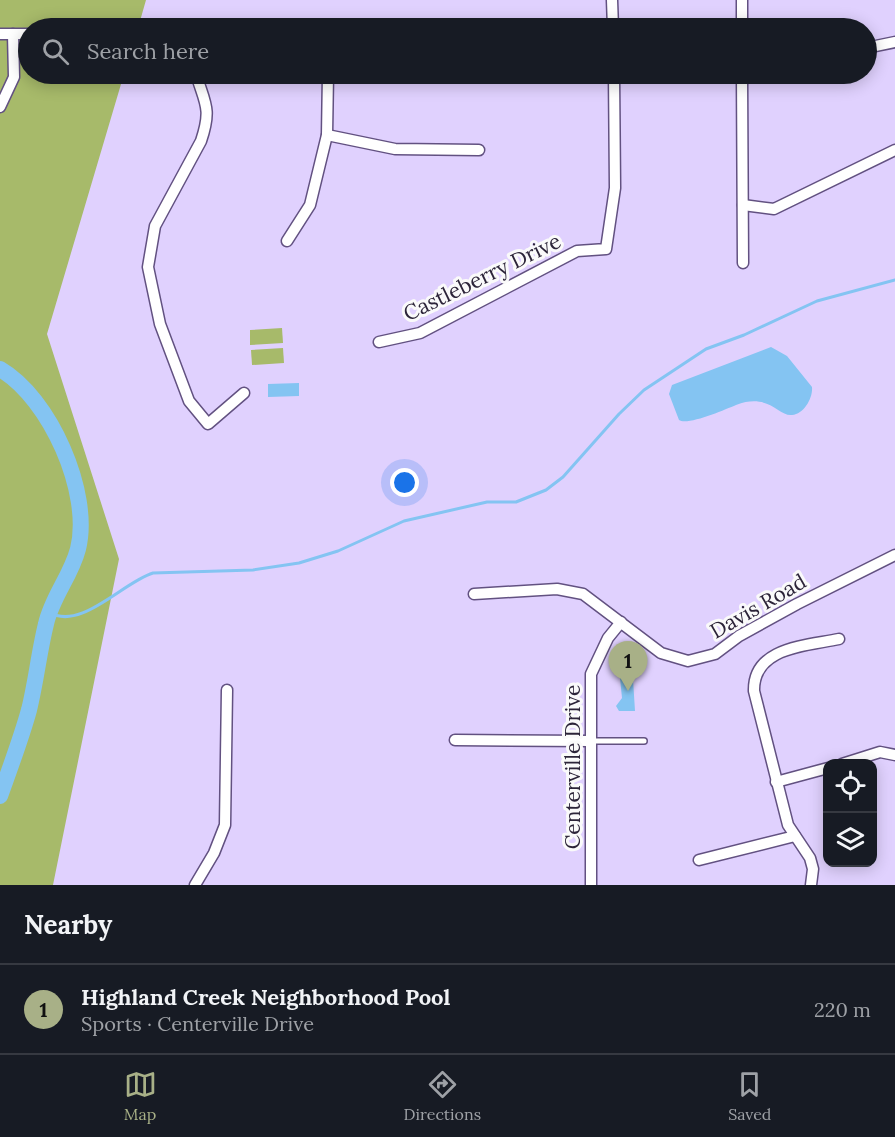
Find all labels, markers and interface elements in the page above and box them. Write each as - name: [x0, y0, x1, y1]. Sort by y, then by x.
- search box: [18, 18, 877, 84]
- icon: search: [39, 35, 72, 68]
- text: Search here: [87, 37, 209, 65]
- street label: Castleberry Drive: [399, 227, 565, 327]
- your location: [390, 468, 419, 497]
- street label: Davis Road: [705, 568, 811, 644]
- pin: 1: [608, 642, 648, 691]
- street label: Centerville Drive: [559, 685, 586, 849]
- map controls: [823, 759, 877, 867]
- button: locate: [823, 759, 877, 813]
- button: layers: [823, 813, 877, 867]
- text: Nearby: [24, 908, 112, 941]
- text: Highland Creek Neighborhood Pool: [81, 983, 450, 1011]
- text: 1: [39, 997, 48, 1022]
- text: 220 m: [814, 997, 871, 1022]
- text: Sports · Centerville Drive: [81, 1011, 314, 1036]
- tab: Map: [124, 1068, 157, 1124]
- tab: Directions: [404, 1068, 481, 1124]
- tab: Saved: [728, 1068, 771, 1124]

